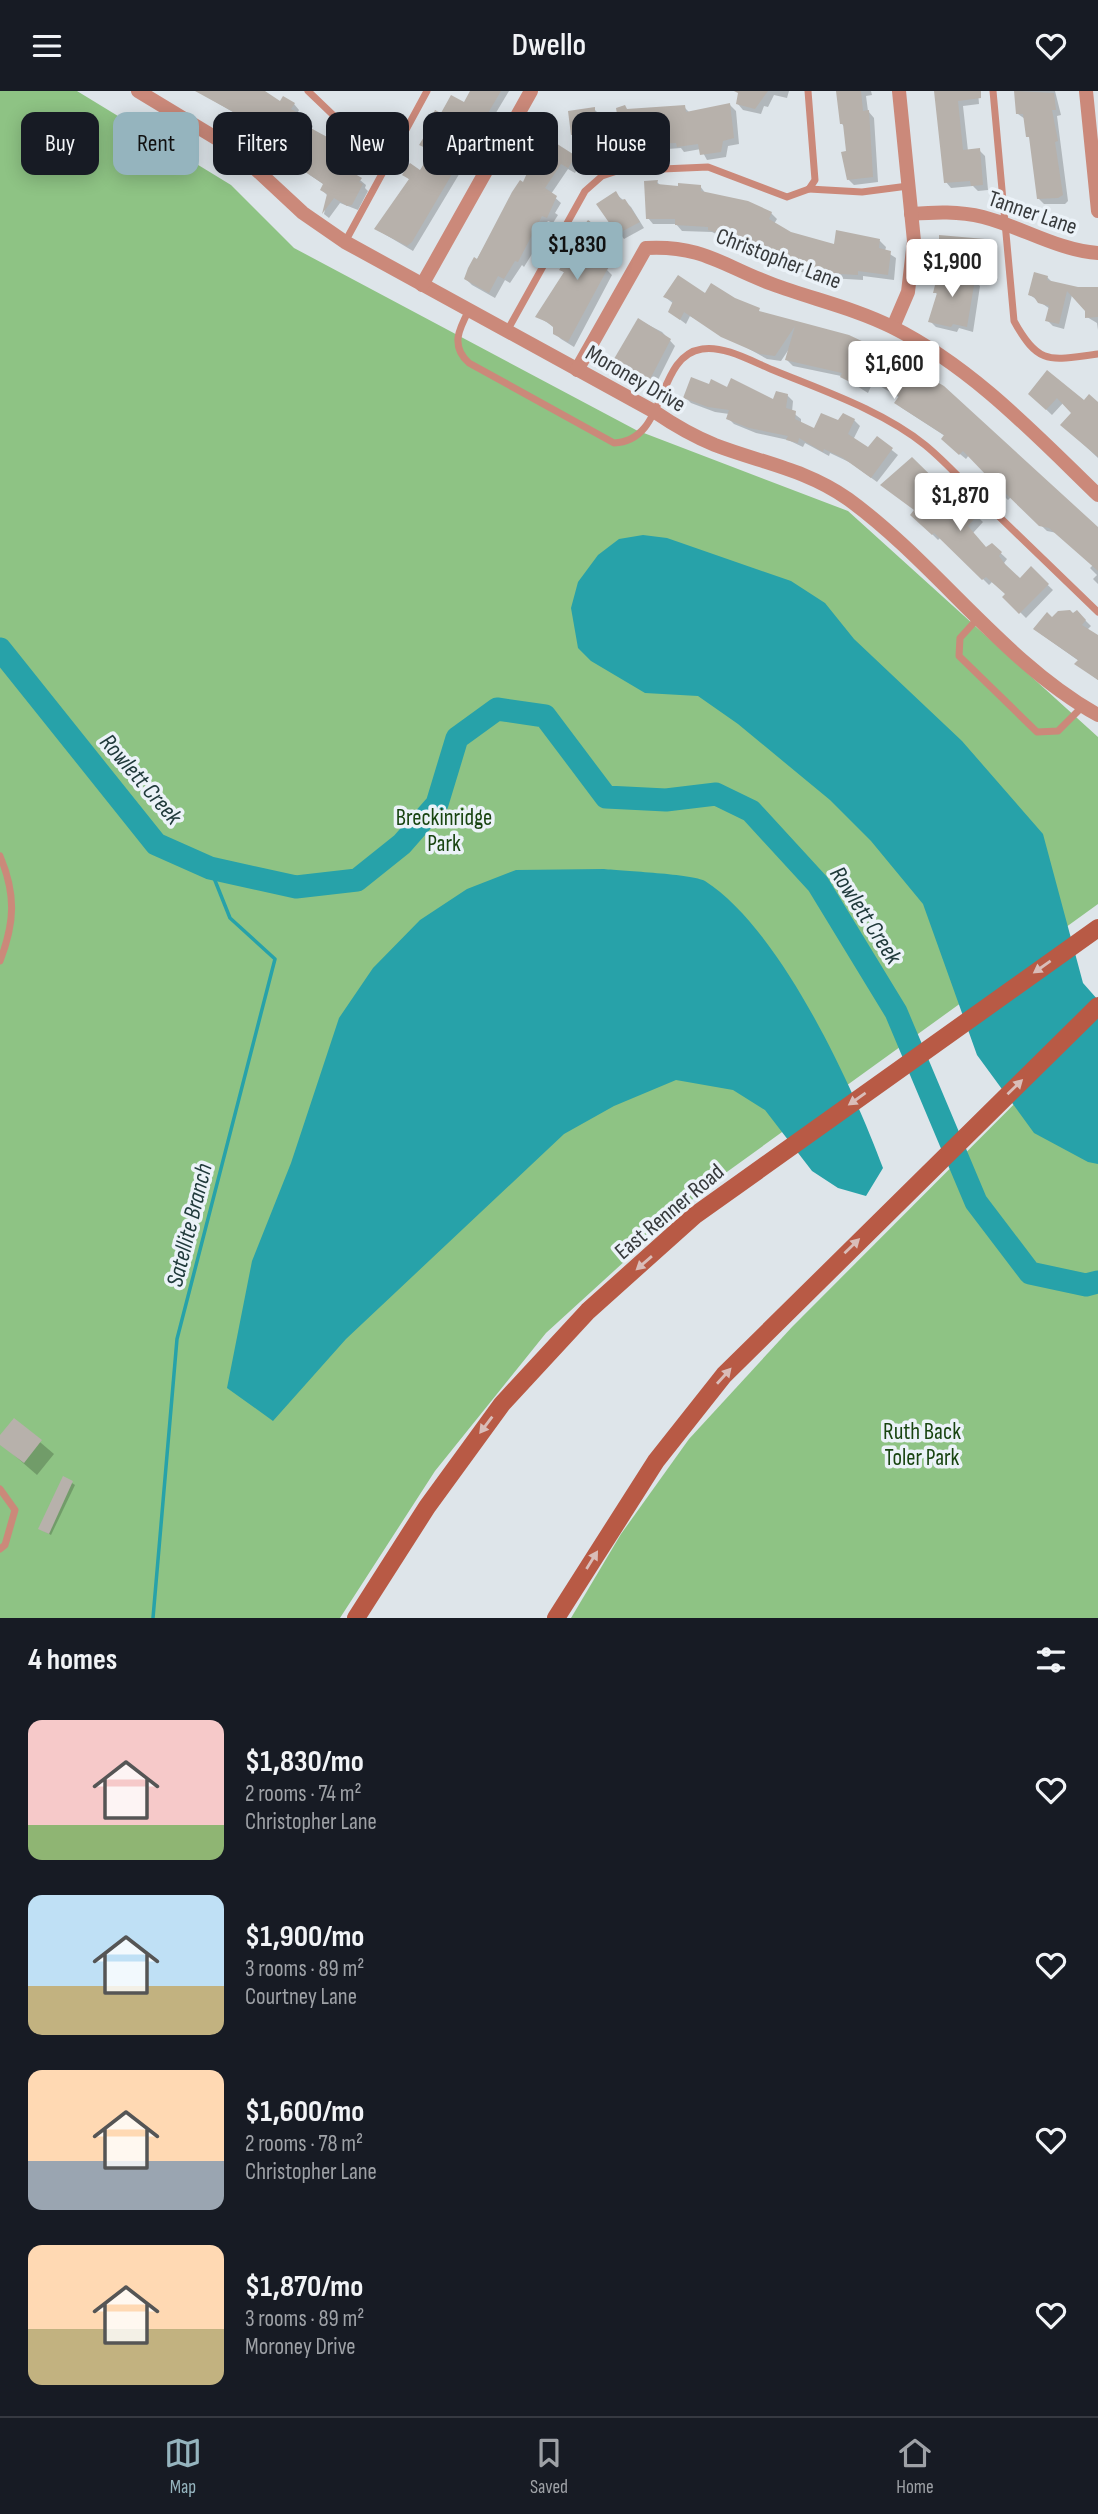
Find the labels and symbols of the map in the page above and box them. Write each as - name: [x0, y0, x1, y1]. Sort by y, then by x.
- street label: Tanner Lane: [984, 185, 1081, 241]
- street label: Christopher Lane: [712, 222, 845, 296]
- pin: $1,830: [520, 223, 634, 282]
- pin: $1,900: [895, 239, 1009, 299]
- street label: Moroney Drive: [581, 339, 690, 419]
- pin: $1,600: [837, 341, 951, 401]
- pin: $1,870: [903, 473, 1017, 533]
- water label: Rowlett Creek: [93, 728, 189, 831]
- park label: Breckinridge Park: [396, 804, 492, 858]
- water label: Rowlett Creek: [823, 861, 908, 970]
- one-way arrow: [1033, 960, 1051, 974]
- one-way arrow: [1006, 1080, 1023, 1096]
- one-way arrow: [848, 1092, 866, 1106]
- street label: East Renner Road: [609, 1158, 730, 1266]
- water label: Satellite Branch: [160, 1160, 219, 1290]
- one-way arrow: [843, 1239, 860, 1255]
- one-way arrow: [636, 1255, 653, 1270]
- one-way arrow: [716, 1367, 732, 1385]
- one-way arrow: [479, 1416, 494, 1434]
- park label: Ruth Back Toler Park: [883, 1418, 961, 1472]
- one-way arrow: [585, 1551, 598, 1570]

